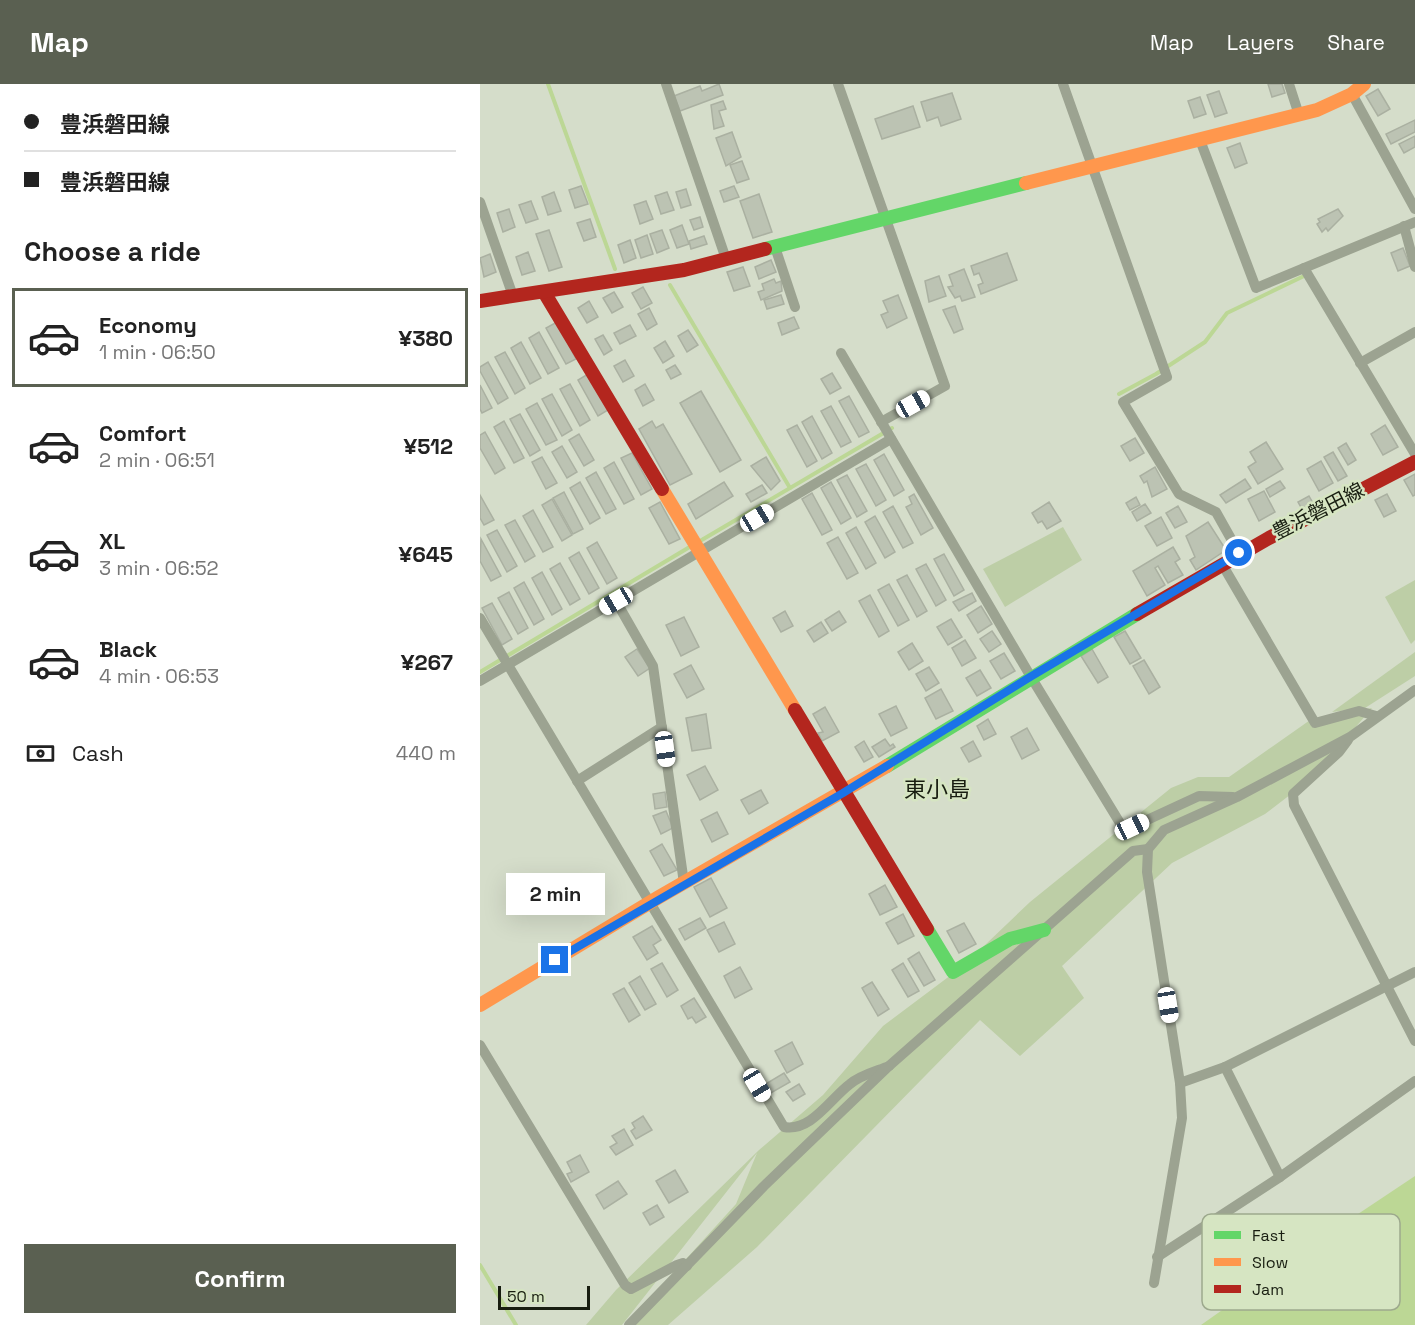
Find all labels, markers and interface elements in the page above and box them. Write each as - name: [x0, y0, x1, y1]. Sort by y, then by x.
- text: Map: [30, 24, 89, 60]
- text: Map: [1150, 29, 1194, 56]
- text: Layers: [1227, 29, 1294, 56]
- text: Share: [1327, 29, 1385, 56]
- text: 豊浜磐田線: [60, 110, 170, 138]
- text: 豊浜磐田線: [60, 168, 170, 196]
- text: Choose a ride: [24, 234, 201, 269]
- icon: car: [27, 311, 81, 365]
- text: Economy: [99, 311, 197, 339]
- text: ¥380: [399, 324, 453, 352]
- text: 1 min · 06:50: [99, 339, 216, 365]
- car: [893, 387, 933, 421]
- icon: car: [27, 419, 81, 473]
- text: Comfort: [99, 419, 187, 447]
- text: ¥512: [404, 432, 453, 460]
- text: 2 min · 06:51: [99, 447, 215, 473]
- street label: 豊浜磐田線: [1268, 477, 1368, 545]
- car: [737, 501, 777, 535]
- icon: car: [27, 527, 81, 581]
- text: XL: [99, 527, 125, 555]
- route start: [1225, 539, 1252, 566]
- text: ¥645: [399, 540, 453, 568]
- text: 3 min · 06:52: [99, 555, 219, 581]
- car: [596, 584, 636, 618]
- icon: car: [27, 635, 81, 689]
- text: Black: [99, 635, 157, 663]
- text: ¥267: [401, 648, 453, 676]
- text: 4 min · 06:53: [99, 663, 219, 689]
- car: [654, 730, 676, 768]
- icon: cash: [24, 737, 57, 770]
- text: Cash: [72, 739, 124, 767]
- text: 440 m: [396, 740, 456, 766]
- district label: 東小島: [904, 775, 970, 803]
- car: [1112, 811, 1152, 843]
- callout: 2 min: [506, 873, 604, 915]
- text: 2 min: [530, 881, 581, 907]
- route end: [541, 946, 568, 973]
- car: [1156, 986, 1180, 1024]
- car: [740, 1065, 774, 1105]
- legend: [1202, 1214, 1400, 1310]
- text: Fast: [1252, 1225, 1285, 1246]
- button: Confirm: [24, 1244, 456, 1313]
- text: Slow: [1252, 1252, 1288, 1273]
- text: Jam: [1252, 1279, 1284, 1300]
- scale bar: [498, 1283, 590, 1310]
- text: 50 m: [507, 1286, 545, 1307]

